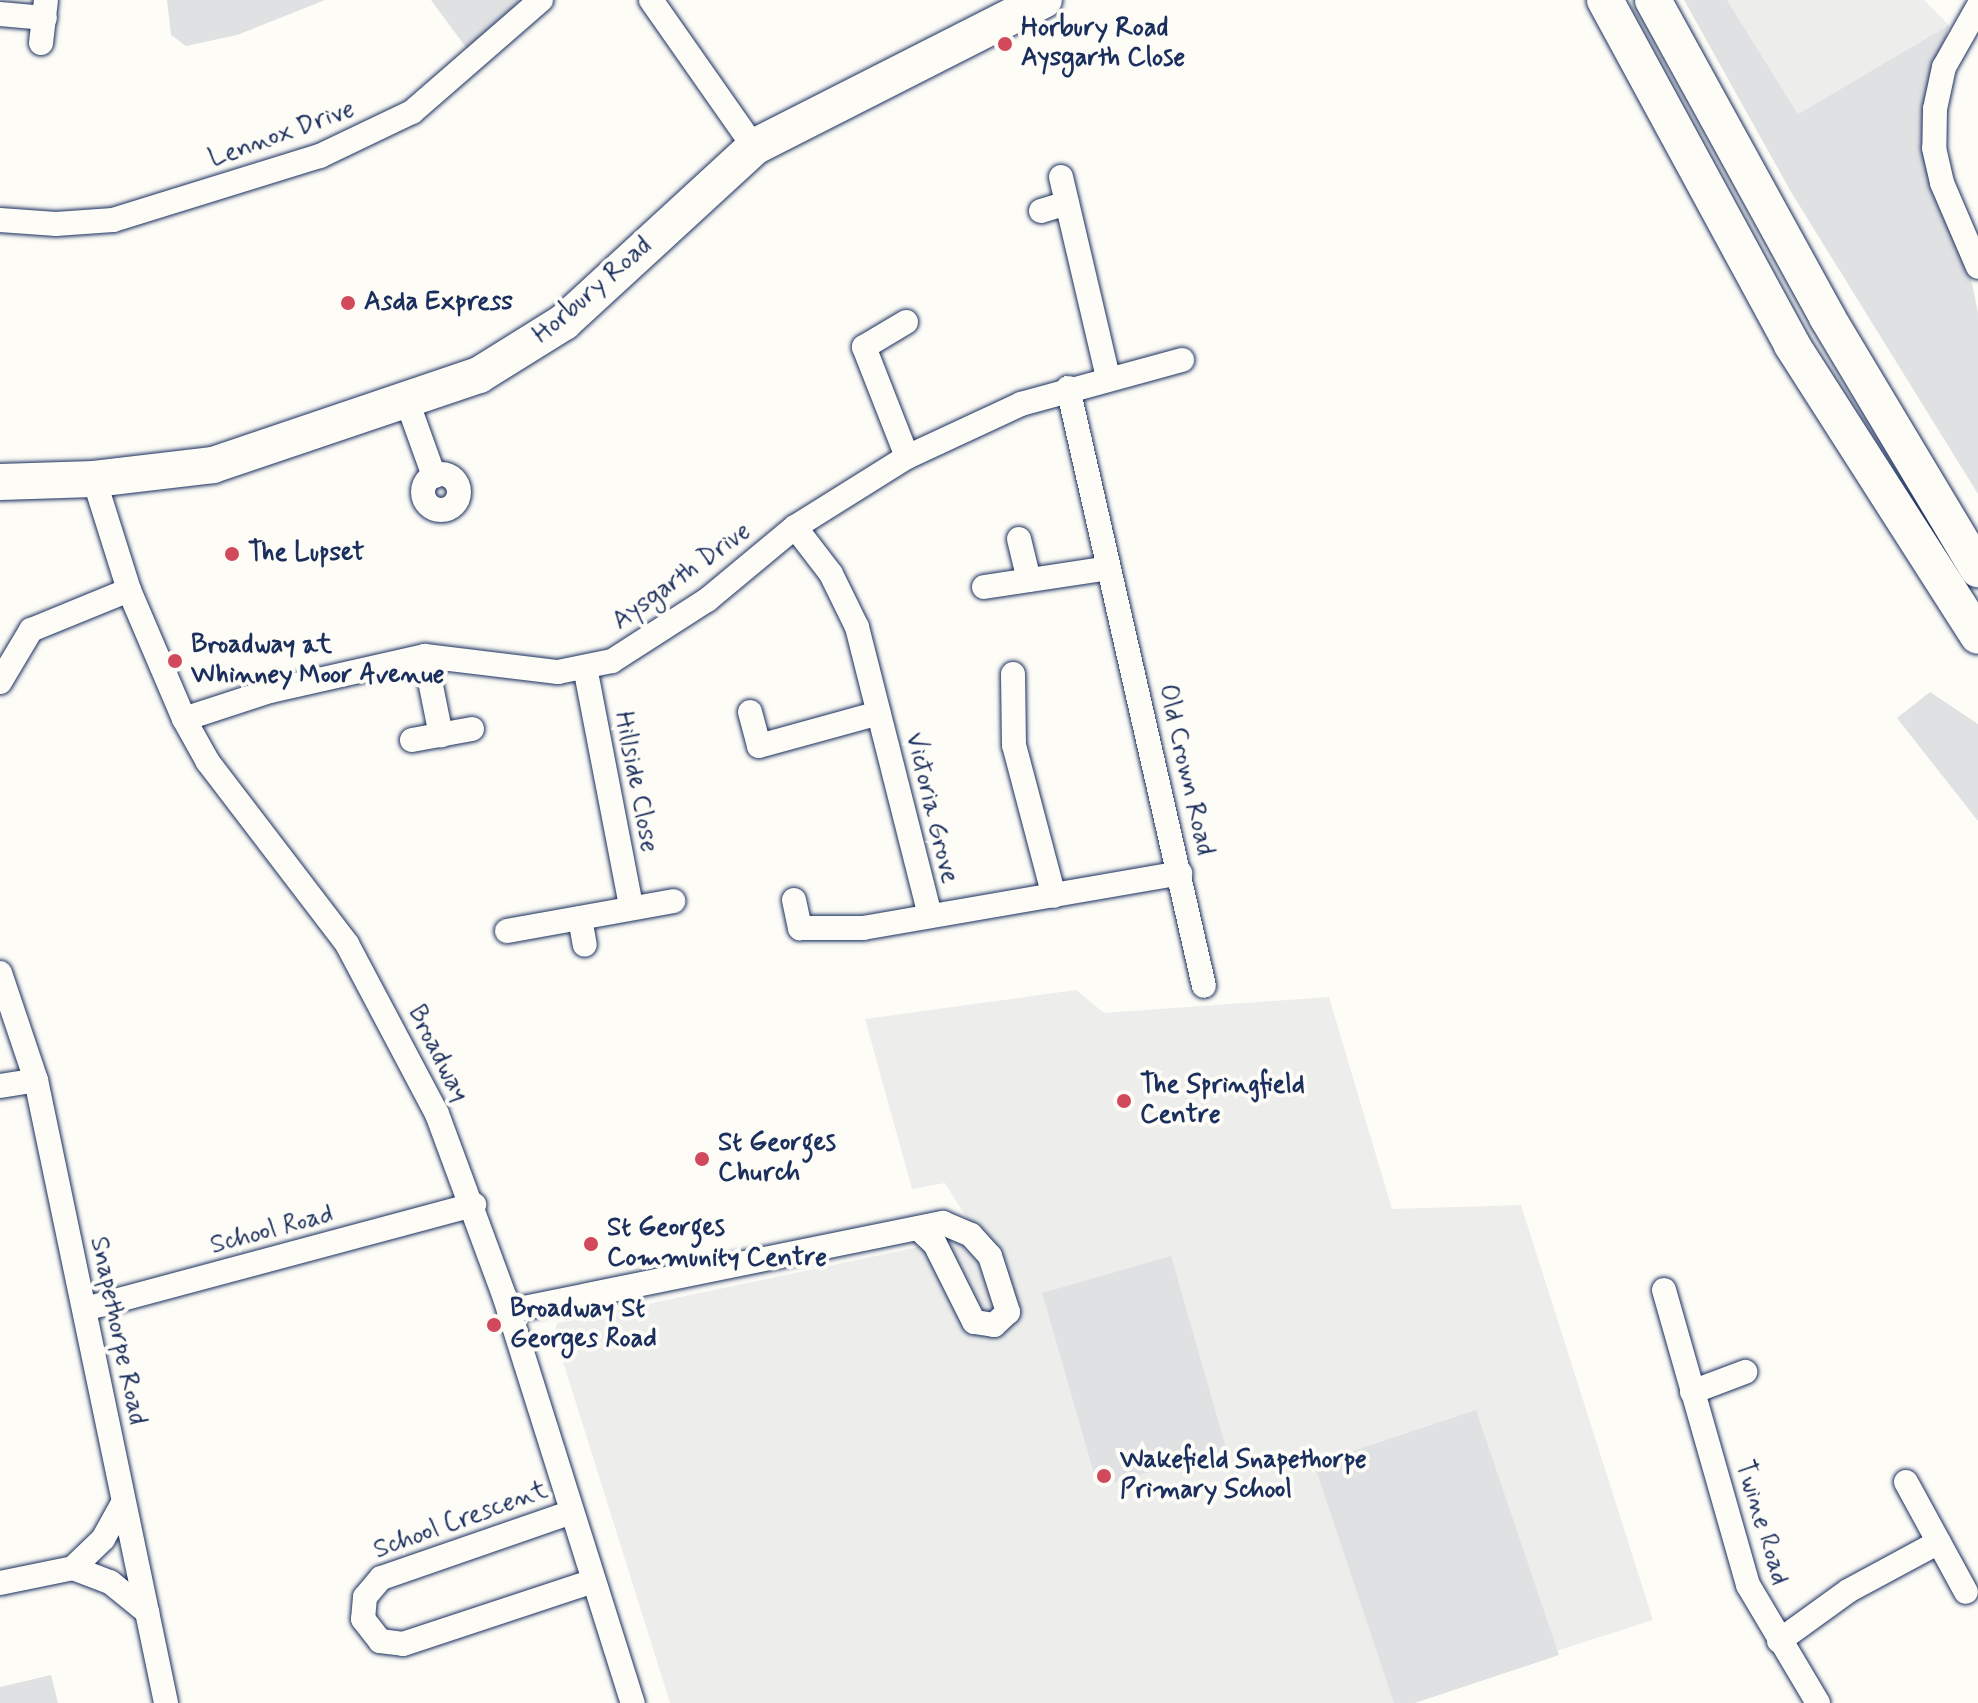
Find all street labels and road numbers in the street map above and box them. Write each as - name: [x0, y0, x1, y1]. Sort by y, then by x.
- street label: Lennox Drive: [206, 94, 358, 176]
- street label: Horbury Road: [528, 231, 658, 351]
- street label: Aysgarth Drive: [607, 516, 757, 638]
- street label: Old Crown Road: [1150, 681, 1220, 859]
- street label: Hillside Close: [606, 709, 664, 855]
- street label: Victoria Grove: [897, 729, 965, 887]
- street label: Broadway: [399, 1001, 475, 1107]
- street label: School Road: [207, 1200, 337, 1262]
- street label: Snapethorpe Road: [82, 1235, 152, 1427]
- street label: Twine Road: [1727, 1457, 1795, 1589]
- street label: School Crescent: [374, 1477, 548, 1565]

